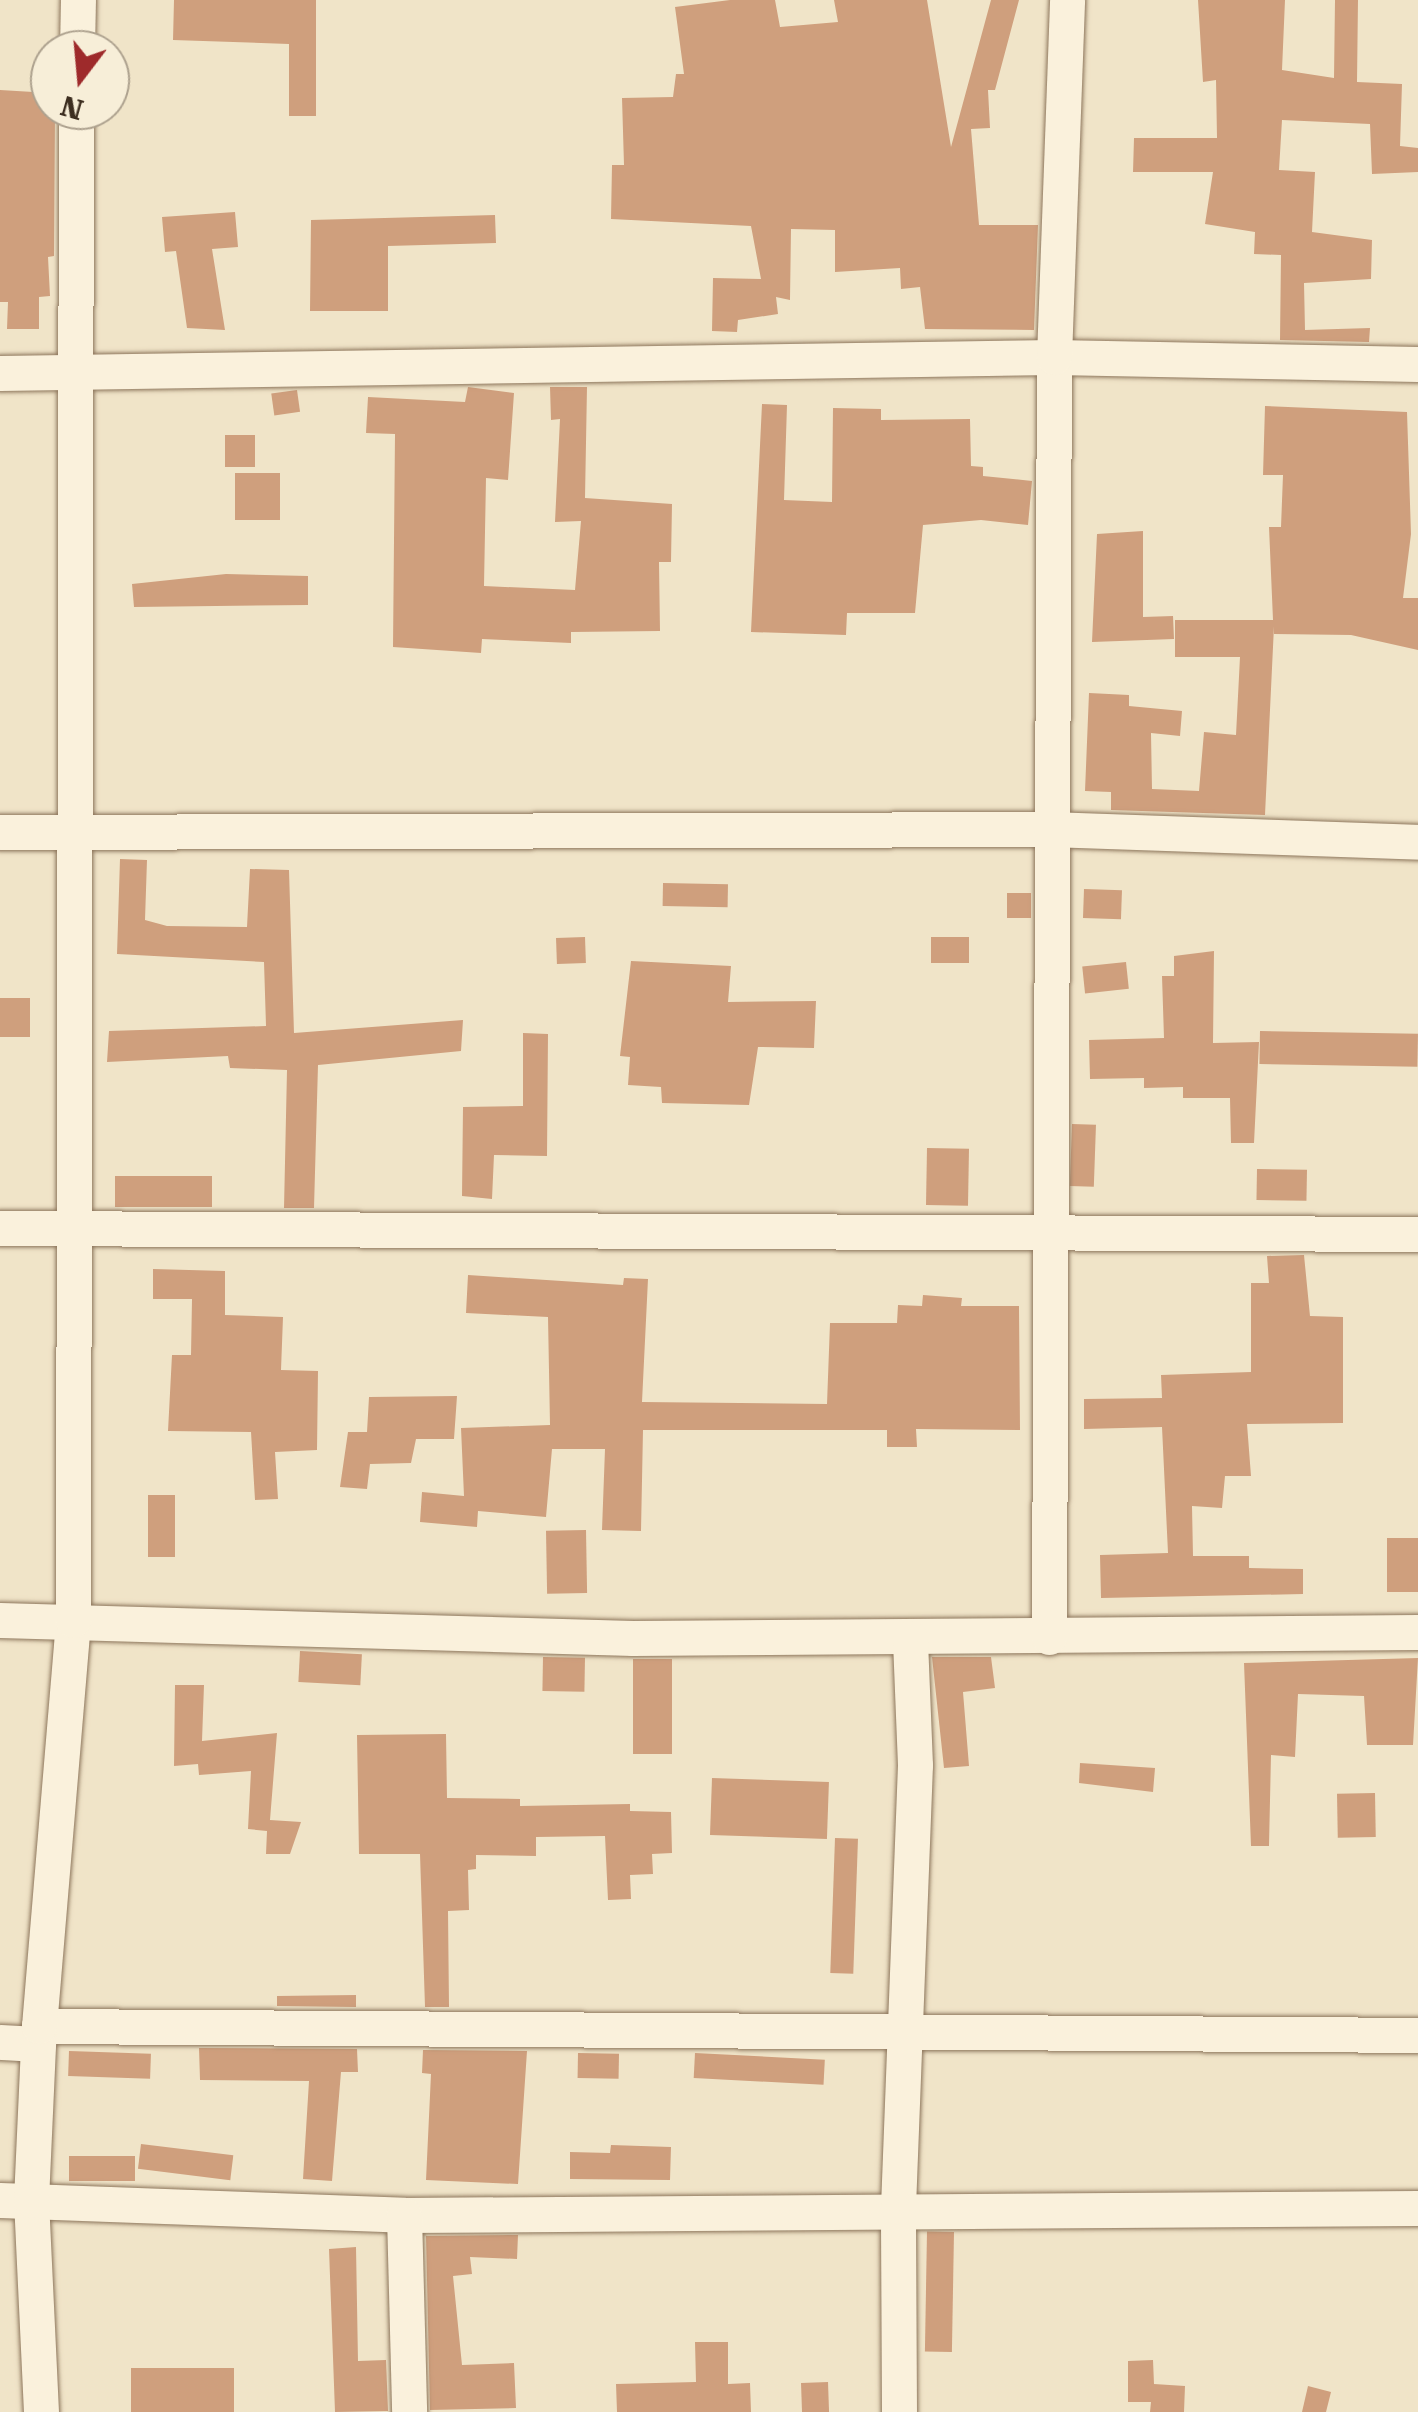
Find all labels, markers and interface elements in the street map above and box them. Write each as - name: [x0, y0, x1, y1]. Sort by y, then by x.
- north arrow: [30, 30, 130, 130]
- text: N: [57, 89, 87, 126]

